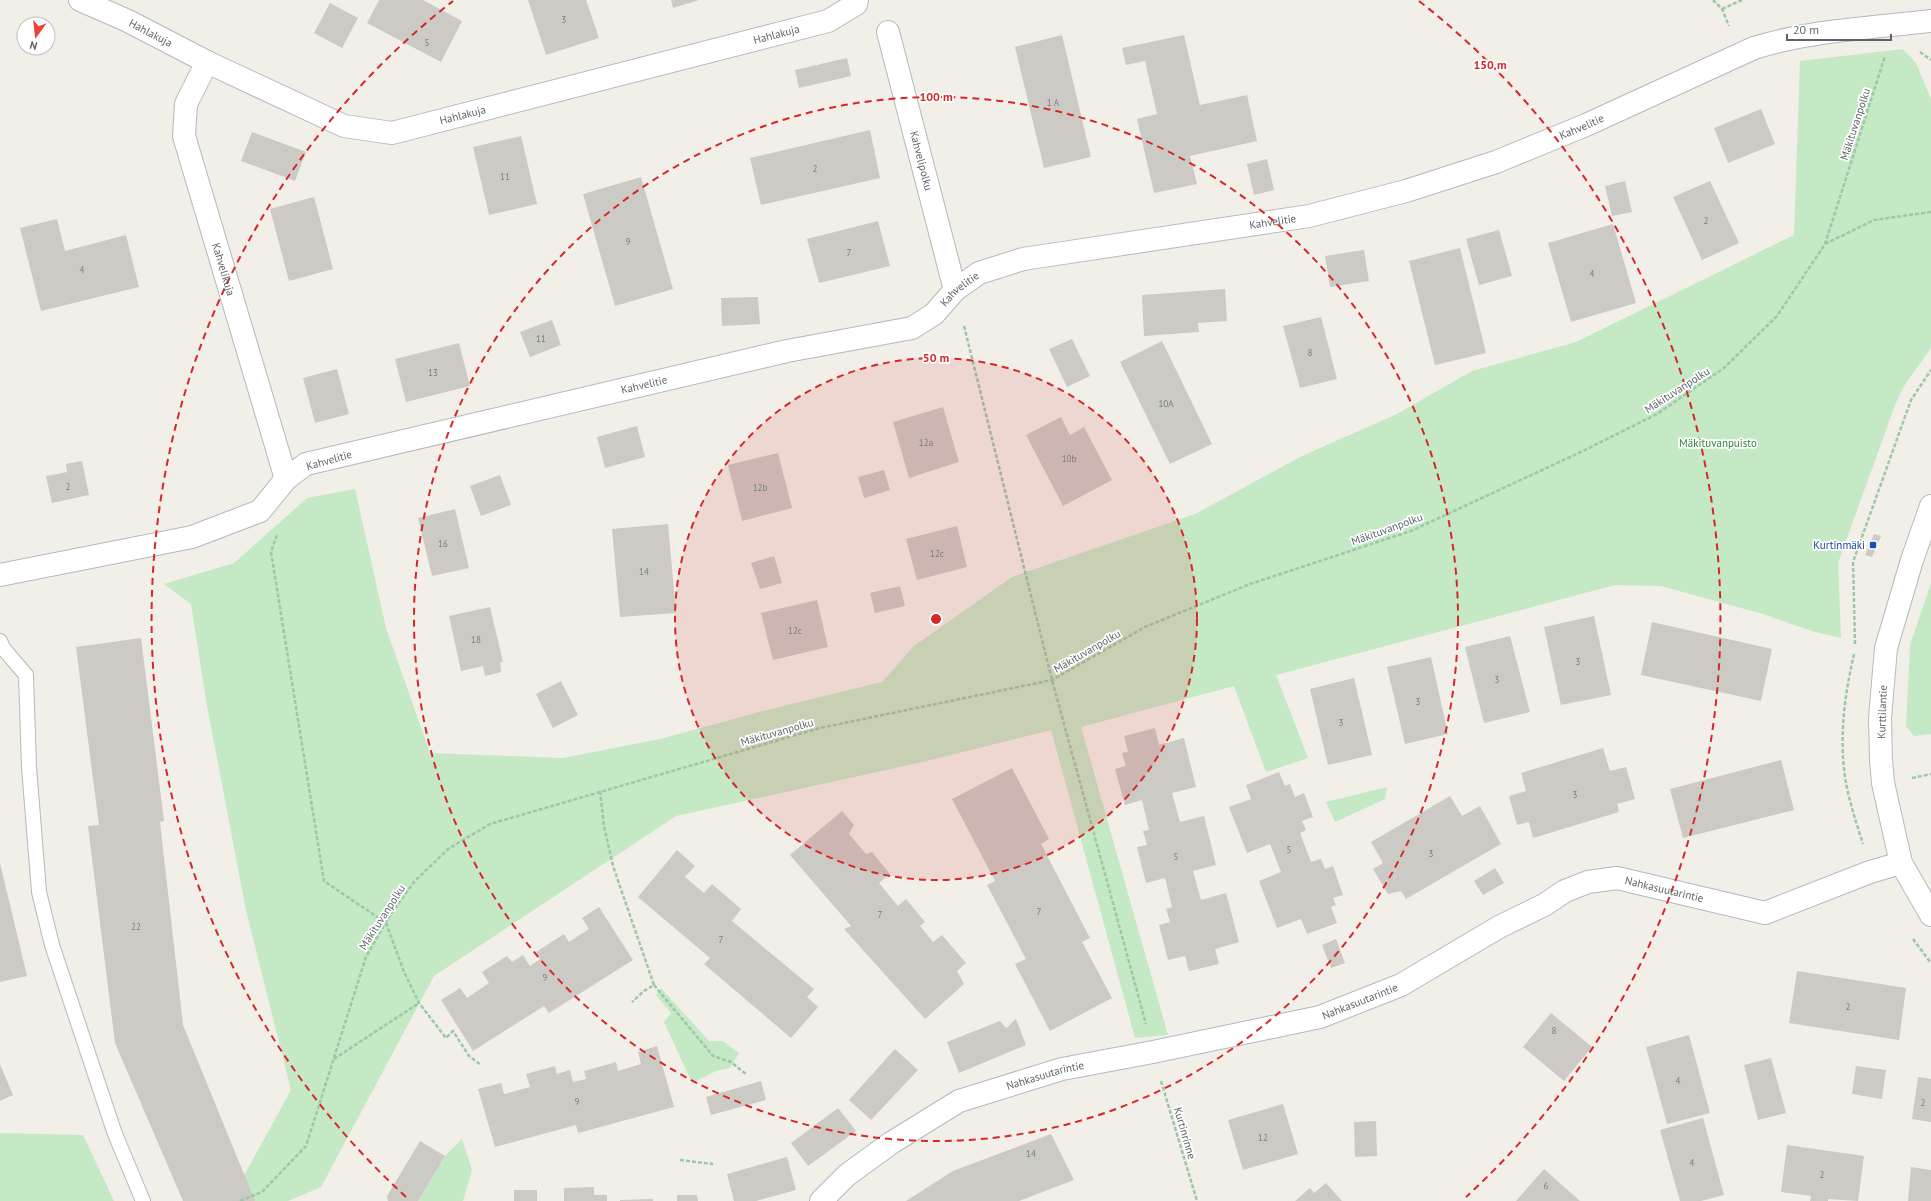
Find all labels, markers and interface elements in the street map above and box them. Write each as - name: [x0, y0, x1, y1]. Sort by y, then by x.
- house number: 3: [562, 14, 567, 25]
- north arrow: [16, 16, 56, 56]
- street label: Hahlakuja: [127, 16, 175, 50]
- scale bar: [1787, 16, 1891, 42]
- street label: Hahlakuja: [752, 22, 801, 47]
- text: 20 m: [1793, 22, 1819, 37]
- house number: 5: [425, 37, 430, 48]
- text: N: [28, 38, 39, 53]
- text: 150 m: [1473, 57, 1507, 72]
- street label: Mäkituvanpolku: [1837, 86, 1873, 162]
- text: 100 m: [919, 89, 953, 104]
- house number: 1 A: [1047, 97, 1060, 108]
- street label: Hahlakuja: [438, 102, 487, 128]
- street label: Kahvelitie: [1557, 111, 1606, 142]
- street label: Kahvelipolku: [907, 129, 936, 192]
- house number: 2: [813, 163, 818, 174]
- house number: 11: [500, 171, 510, 182]
- street label: Kahvelitie: [1248, 211, 1297, 232]
- house number: 2: [1704, 215, 1709, 226]
- house number: 9: [626, 236, 631, 247]
- street label: Kahvelikuja: [209, 241, 238, 297]
- house number: 7: [847, 247, 852, 258]
- house number: 4: [80, 264, 85, 275]
- street label: Kahvelitie: [937, 268, 982, 309]
- house number: 4: [1590, 268, 1595, 279]
- house number: 11: [536, 333, 546, 344]
- house number: 8: [1308, 347, 1313, 358]
- text: 50 m: [923, 350, 949, 365]
- street label: Mäkituvanpolku: [1642, 364, 1712, 416]
- house number: 13: [428, 367, 438, 378]
- street label: Kahvelitie: [619, 372, 669, 397]
- house number: 10A: [1158, 398, 1174, 409]
- park label: Mäkituvanpuisto: [1679, 436, 1757, 450]
- house number: 12a: [919, 437, 933, 448]
- street label: Kahvelitie: [304, 447, 354, 473]
- house number: 10b: [1062, 453, 1076, 464]
- house number: 2: [66, 481, 71, 492]
- house number: 12b: [753, 482, 767, 493]
- street label: Mäkituvanpolku: [1349, 510, 1425, 548]
- house number: 16: [438, 538, 448, 549]
- place label: Kurtinmäki: [1813, 538, 1865, 552]
- marker: Kurtinmäki: [1868, 540, 1878, 550]
- house number: 12c: [930, 548, 944, 559]
- house number: 14: [639, 566, 649, 577]
- centre of rings: [929, 612, 943, 626]
- house number: 12c: [788, 625, 802, 636]
- street label: Mäkituvanpolku: [1051, 626, 1123, 676]
- house number: 18: [471, 634, 481, 645]
- house number: 3: [1576, 656, 1581, 667]
- house number: 3: [1495, 674, 1500, 685]
- street label: Kurttilantie: [1874, 684, 1890, 739]
- house number: 3: [1416, 696, 1421, 707]
- street label: Mäkituvanpolku: [739, 715, 815, 749]
- house number: 3: [1339, 717, 1344, 728]
- house number: 3: [1573, 789, 1578, 800]
- house number: 5: [1287, 844, 1292, 855]
- house number: 3: [1429, 848, 1434, 859]
- house number: 5: [1174, 851, 1179, 862]
- street label: Nahkasuutarintie: [1624, 873, 1705, 905]
- street label: Mäkituvanpolku: [356, 882, 408, 952]
- house number: 7: [1037, 906, 1042, 917]
- house number: 7: [878, 909, 883, 920]
- house number: 22: [131, 921, 141, 932]
- house number: 7: [719, 934, 724, 945]
- house number: 9: [543, 972, 548, 983]
- street label: Nahkasuutarintie: [1320, 980, 1400, 1023]
- house number: 2: [1846, 1001, 1851, 1012]
- house number: 8: [1552, 1025, 1557, 1036]
- street label: Nahkasuutarintie: [1004, 1058, 1086, 1093]
- house number: 4: [1676, 1075, 1681, 1086]
- house number: 9: [575, 1096, 580, 1107]
- house number: 2: [1921, 1097, 1926, 1108]
- street label: Kurtinrinne: [1171, 1105, 1199, 1161]
- house number: 12: [1258, 1132, 1268, 1143]
- house number: 14: [1026, 1148, 1036, 1159]
- house number: 4: [1690, 1157, 1695, 1168]
- house number: 2: [1820, 1169, 1825, 1180]
- house number: 6: [1544, 1180, 1549, 1191]

